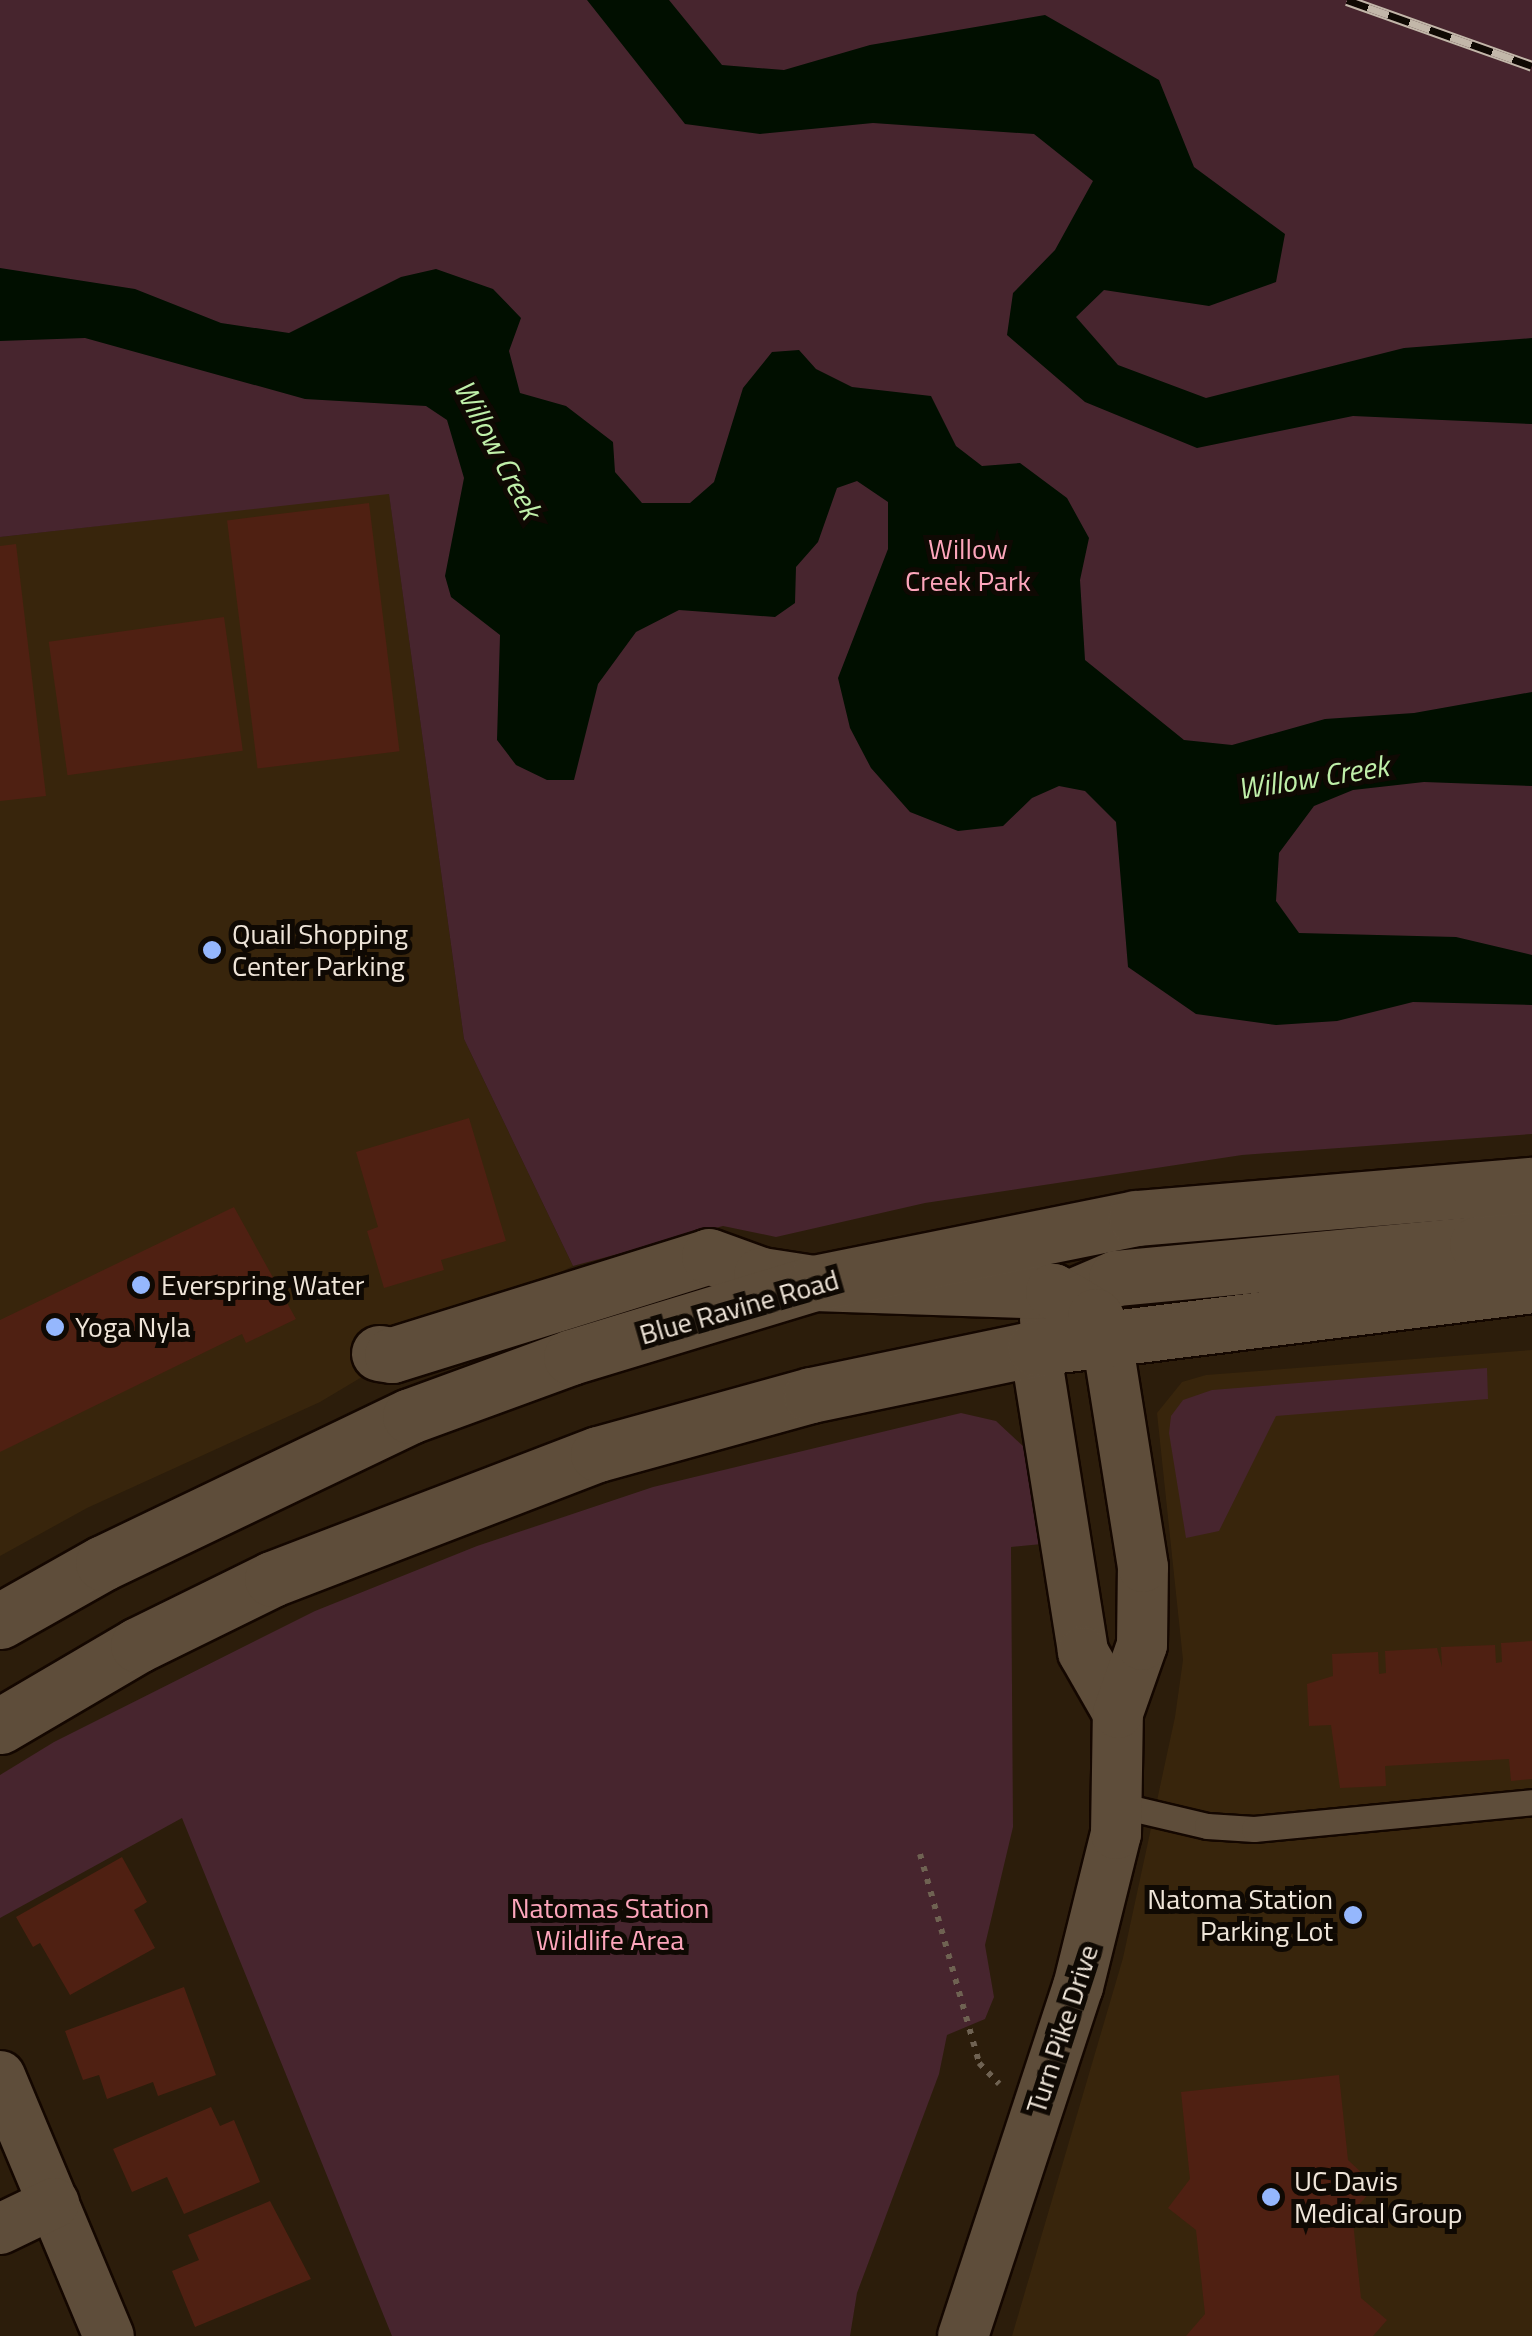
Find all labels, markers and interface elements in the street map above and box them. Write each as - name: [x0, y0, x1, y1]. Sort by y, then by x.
- water label: Willow Creek: [446, 373, 550, 525]
- park label: Willow Creek Park: [905, 532, 1031, 598]
- water label: Willow Creek: [1235, 747, 1391, 807]
- place label: Quail Shopping Center Parking: [232, 917, 408, 983]
- marker: Quail Shopping Center Parking: [201, 939, 223, 961]
- street label: Blue Ravine Road: [636, 1263, 842, 1351]
- place label: Everspring Water: [161, 1268, 364, 1302]
- marker: Everspring Water: [130, 1274, 152, 1296]
- place label: Yoga Nyla: [75, 1310, 190, 1344]
- marker: Yoga Nyla: [44, 1316, 66, 1338]
- place label: Natoma Station Parking Lot: [1147, 1882, 1333, 1948]
- park label: Natomas Station Wildlife Area: [511, 1891, 709, 1957]
- marker: Natoma Station Parking Lot: [1342, 1904, 1364, 1926]
- street label: Turn Pike Drive: [1019, 1940, 1105, 2118]
- place label: UC Davis Medical Group: [1294, 2164, 1462, 2230]
- marker: UC Davis Medical Group: [1258, 2184, 1284, 2210]

